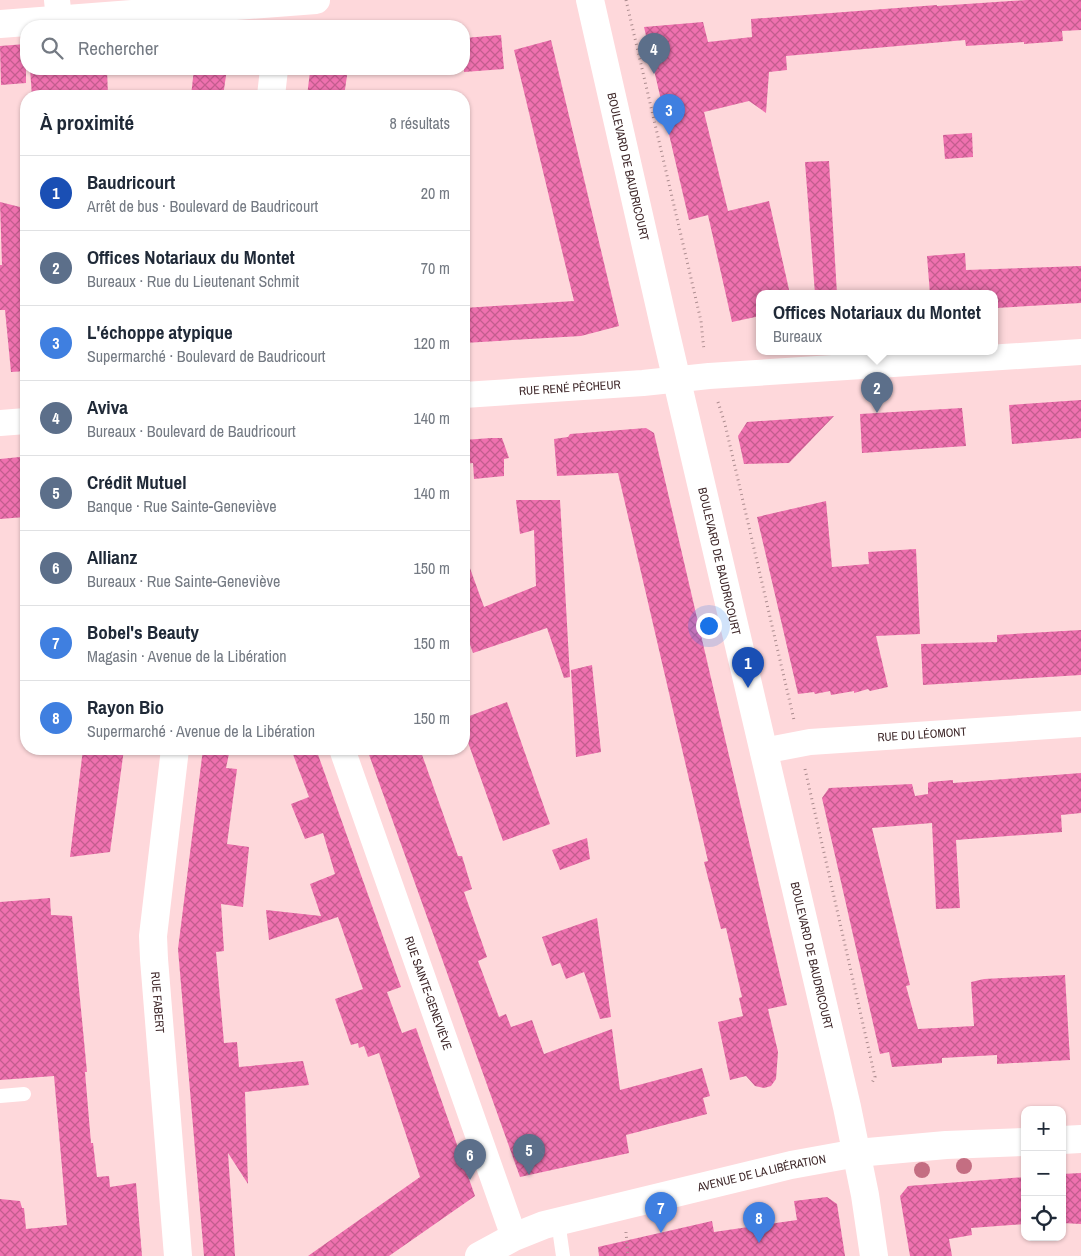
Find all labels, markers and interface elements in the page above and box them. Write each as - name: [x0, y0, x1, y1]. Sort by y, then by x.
- search box: [20, 20, 470, 75]
- pin: 4: [638, 33, 670, 74]
- icon: search: [38, 34, 66, 62]
- text: Rechercher: [78, 35, 159, 61]
- street label: BOULEVARD DE BAUDRICOURT: [603, 91, 653, 242]
- pin: 3: [653, 94, 685, 135]
- text: À proximité: [40, 108, 134, 137]
- text: 8 résultats: [389, 112, 450, 134]
- text: Baudricourt: [87, 169, 175, 195]
- text: 1: [52, 182, 60, 204]
- text: 20 m: [421, 182, 450, 204]
- text: Arrêt de bus · Boulevard de Baudricourt: [87, 195, 318, 217]
- text: Offices Notariaux du Montet: [87, 244, 295, 270]
- text: 2: [52, 257, 60, 279]
- text: 70 m: [421, 257, 450, 279]
- text: Bureaux · Rue du Lieutenant Schmit: [87, 270, 299, 292]
- popup: [756, 290, 998, 355]
- text: Offices Notariaux du Montet: [773, 299, 981, 325]
- text: L'échoppe atypique: [87, 319, 233, 345]
- text: Bureaux: [773, 325, 822, 347]
- text: 3: [52, 332, 60, 354]
- text: 120 m: [414, 332, 450, 354]
- text: Supermarché · Boulevard de Baudricourt: [87, 345, 325, 367]
- pin: 2: [861, 372, 893, 413]
- street label: RUE RENÉ PÊCHEUR: [518, 377, 621, 399]
- text: Aviva: [87, 394, 128, 420]
- text: 4: [52, 407, 60, 429]
- text: 140 m: [414, 407, 450, 429]
- text: Bureaux · Boulevard de Baudricourt: [87, 420, 296, 442]
- text: Crédit Mutuel: [87, 469, 187, 495]
- text: 5: [52, 482, 60, 504]
- text: 140 m: [414, 482, 450, 504]
- street label: BOULEVARD DE BAUDRICOURT: [694, 486, 744, 637]
- text: Banque · Rue Sainte-Geneviève: [87, 495, 277, 517]
- text: Allianz: [87, 544, 137, 570]
- text: 6: [52, 557, 60, 579]
- text: 150 m: [414, 557, 450, 579]
- text: Bureaux · Rue Sainte-Geneviève: [87, 570, 280, 592]
- your location: [696, 613, 722, 639]
- text: Bobel's Beauty: [87, 619, 199, 645]
- text: 7: [52, 632, 60, 654]
- text: 150 m: [414, 632, 450, 654]
- text: Magasin · Avenue de la Libération: [87, 645, 287, 667]
- pin: 1: [732, 647, 764, 688]
- text: Rayon Bio: [87, 694, 164, 720]
- text: 8: [52, 707, 60, 729]
- text: 150 m: [414, 707, 450, 729]
- text: Supermarché · Avenue de la Libération: [87, 720, 315, 742]
- street label: RUE DU LÉOMONT: [877, 724, 967, 746]
- street label: BOULEVARD DE BAUDRICOURT: [787, 880, 837, 1031]
- street label: RUE SAINTE-GENEVIÈVE: [401, 934, 455, 1052]
- street label: RUE FABERT: [147, 971, 168, 1034]
- map controls: [1021, 1106, 1066, 1241]
- button: +: [1021, 1106, 1066, 1151]
- pin: 5: [513, 1134, 545, 1175]
- pin: 6: [454, 1139, 486, 1180]
- street label: AVENUE DE LA LIBÉRATION: [695, 1151, 827, 1196]
- button: −: [1021, 1151, 1066, 1196]
- pin: 7: [645, 1192, 677, 1233]
- button: locate: [1021, 1196, 1066, 1241]
- pin: 8: [743, 1202, 775, 1243]

